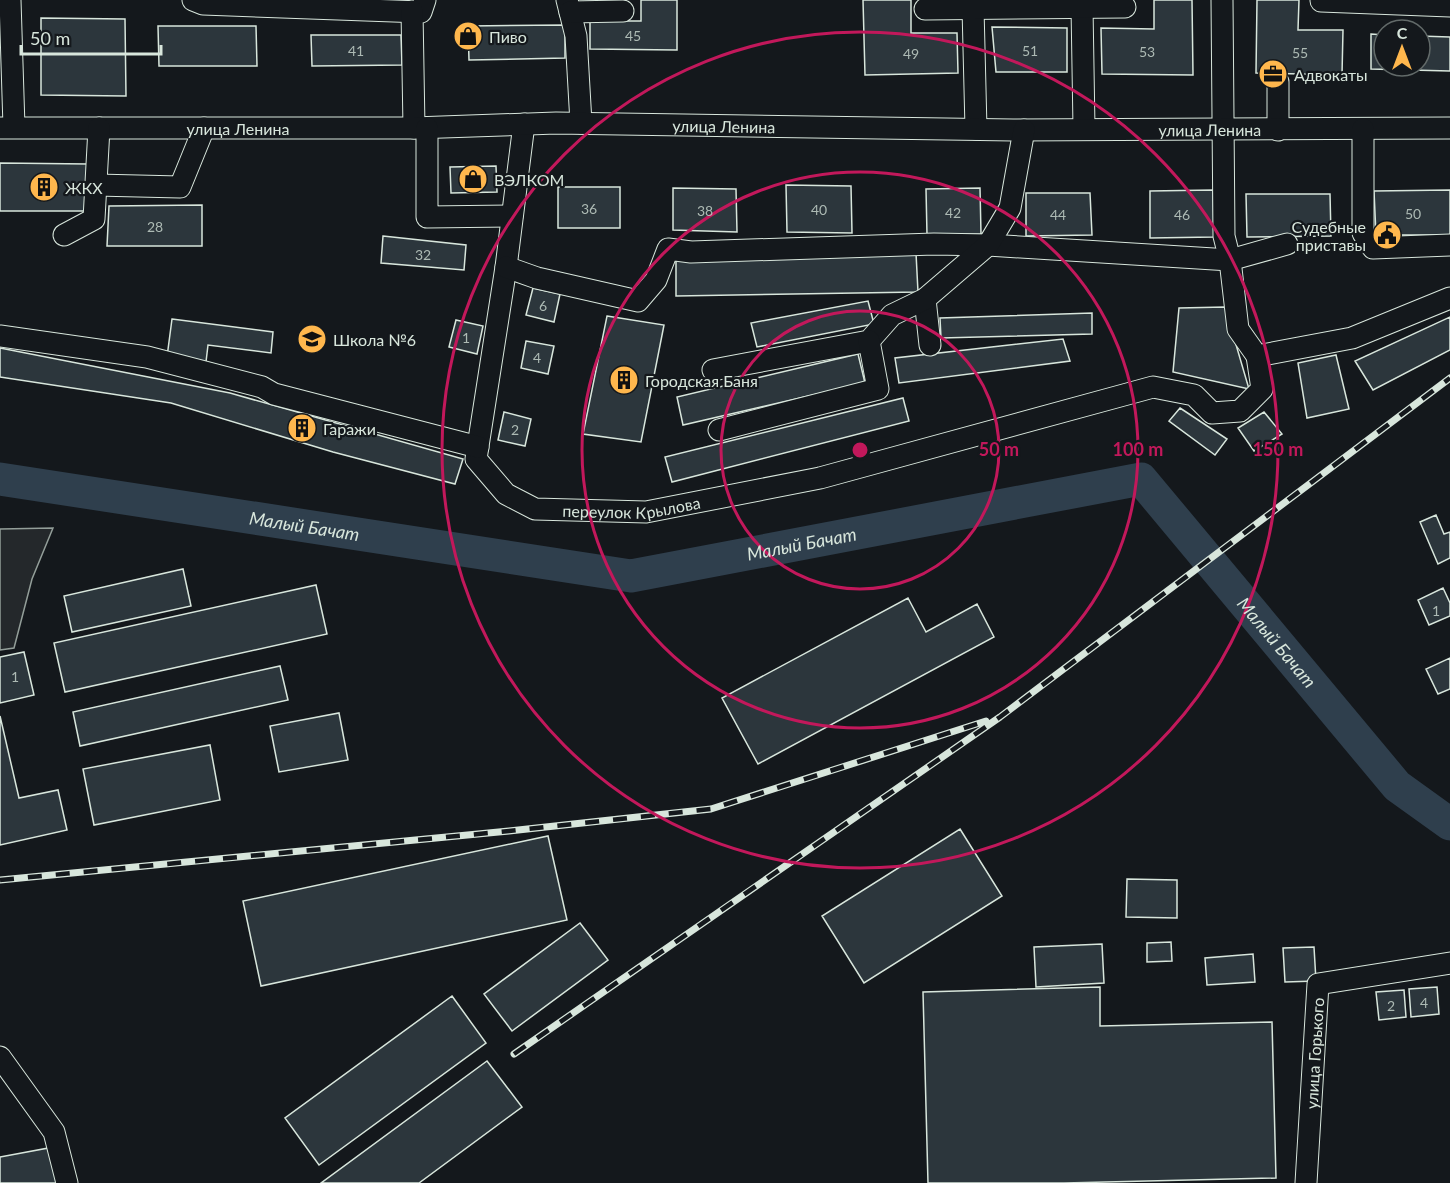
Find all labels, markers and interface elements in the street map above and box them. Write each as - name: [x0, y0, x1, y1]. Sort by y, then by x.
- scale bar: [21, 18, 160, 56]
- north arrow: [1372, 18, 1432, 78]
- shop icon: Пиво: [452, 20, 484, 52]
- text: С: [1397, 23, 1408, 42]
- text: 50 m: [30, 27, 70, 49]
- place label: Пиво: [489, 27, 527, 46]
- house number: 45: [625, 27, 641, 44]
- house number: 41: [348, 42, 364, 59]
- house number: 51: [1022, 42, 1038, 59]
- house number: 53: [1139, 43, 1155, 60]
- house number: 55: [1292, 44, 1308, 61]
- house number: 49: [903, 45, 919, 62]
- office icon: Адвокаты: [1257, 58, 1289, 90]
- place label: Адвокаты: [1294, 65, 1368, 84]
- street label: улица Ленина: [672, 115, 775, 136]
- street label: улица Ленина: [187, 119, 289, 138]
- street label: улица Ленина: [1158, 119, 1261, 139]
- shop icon: ВЭЛКОМ: [457, 163, 489, 195]
- place label: ВЭЛКОМ: [494, 170, 564, 189]
- building icon: ЖКХ: [28, 171, 60, 203]
- place label: ЖКХ: [65, 178, 103, 197]
- house number: 36: [581, 200, 597, 217]
- house number: 40: [811, 201, 827, 218]
- house number: 38: [697, 202, 713, 219]
- house number: 42: [945, 204, 961, 221]
- house number: 50: [1405, 205, 1421, 222]
- house number: 44: [1050, 206, 1066, 223]
- house number: 46: [1174, 206, 1190, 223]
- place label: Судебные приставы: [1292, 217, 1366, 254]
- house number: 28: [147, 218, 163, 235]
- public building icon: Судебные приставы: [1371, 219, 1403, 251]
- house number: 32: [415, 246, 431, 263]
- house number: 6: [539, 297, 547, 314]
- school or university icon: Школа №6: [296, 323, 328, 355]
- house number: 1: [462, 329, 470, 346]
- place label: Школа №6: [333, 330, 416, 349]
- house number: 4: [533, 349, 541, 366]
- building icon: Городская Баня: [608, 364, 640, 396]
- place label: Городская Баня: [645, 371, 758, 390]
- building icon: Гаражи: [286, 412, 318, 444]
- place label: Гаражи: [323, 419, 376, 438]
- house number: 2: [511, 421, 519, 438]
- text: 50 m: [979, 438, 1019, 460]
- text: 100 m: [1113, 438, 1163, 460]
- text: 150 m: [1253, 438, 1303, 460]
- centre of rings: [850, 440, 870, 460]
- street label: переулок Крылова: [562, 492, 702, 522]
- water label: Малый Бачат: [248, 506, 361, 545]
- water label: Малый Бачат: [745, 522, 858, 565]
- water label: Малый Бачат: [1233, 592, 1321, 692]
- house number: 1: [1432, 602, 1440, 619]
- house number: 1: [11, 668, 19, 685]
- house number: 4: [1420, 994, 1428, 1011]
- street label: улица Горького: [1301, 997, 1327, 1110]
- house number: 2: [1387, 997, 1395, 1014]

